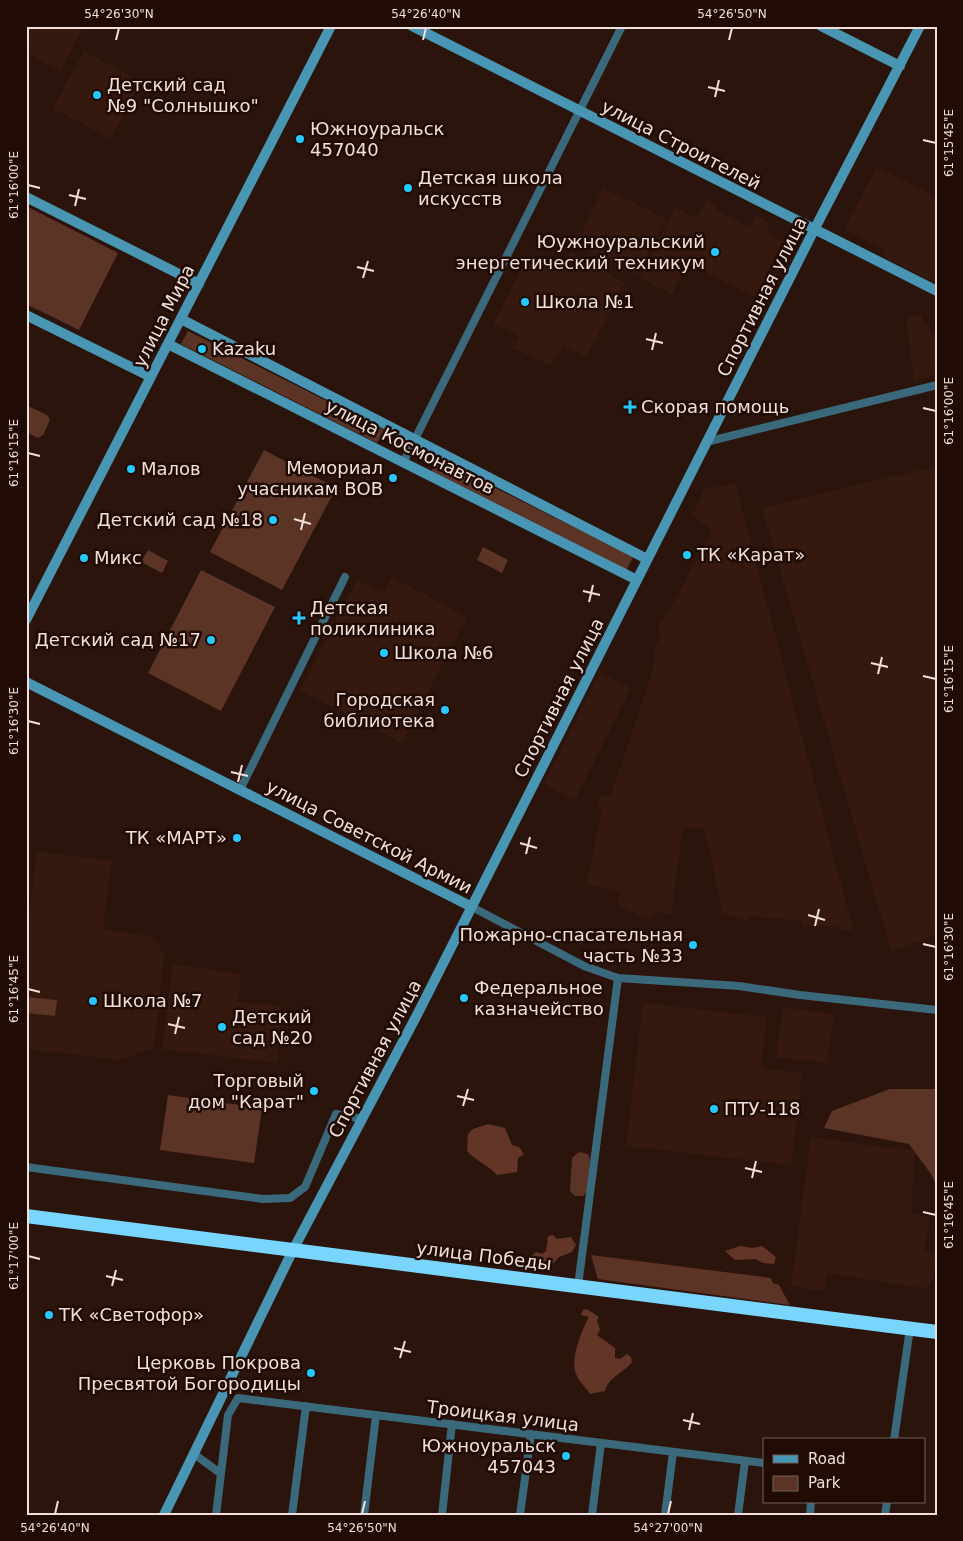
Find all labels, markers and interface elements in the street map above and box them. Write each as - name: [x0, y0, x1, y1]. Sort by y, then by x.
- text: 54°26'30"N: [84, 7, 154, 21]
- text: 54°26'40"N: [391, 7, 461, 21]
- text: 54°26'50"N: [697, 7, 767, 21]
- place label: Детский сад №9 "Солнышко": [107, 74, 259, 116]
- marker: Детский сад №9 "Солнышко": [91, 89, 103, 101]
- street label: улица Строителей: [598, 95, 764, 194]
- text: 61°15'45"E: [942, 109, 956, 177]
- place label: Южноуральск 457040: [310, 118, 445, 160]
- marker: Южноуральск 457040: [294, 133, 306, 145]
- text: 61°16'00"E: [7, 151, 21, 219]
- place label: Детская школа искусств: [418, 167, 563, 209]
- marker: Детская школа искусств: [402, 182, 414, 194]
- street label: Спортивная улица: [712, 214, 811, 380]
- place label: Юужноуральский энергетический техникум: [456, 231, 705, 273]
- marker: Юужноуральский энергетический техникум: [709, 246, 721, 258]
- street label: улица Мира: [129, 261, 198, 371]
- place label: Школа №1: [535, 291, 635, 312]
- marker: Школа №1: [519, 296, 531, 308]
- place label: Kazaku: [212, 338, 276, 359]
- marker: Kazaku: [196, 343, 208, 355]
- text: 61°16'00"E: [942, 377, 956, 445]
- street label: улица Космонавтов: [322, 395, 498, 498]
- place label: Скорая помощь: [641, 396, 789, 417]
- marker: Скорая помощь: [623, 400, 637, 414]
- text: 61°16'15"E: [7, 419, 21, 487]
- place label: Мемориал учасникам ВОВ: [237, 457, 383, 499]
- place label: Малов: [141, 458, 201, 479]
- marker: Малов: [125, 463, 137, 475]
- marker: Мемориал учасникам ВОВ: [387, 472, 399, 484]
- place label: Детский сад №18: [97, 509, 263, 530]
- marker: Детский сад №18: [267, 514, 279, 526]
- place label: ТК «Карат»: [696, 544, 805, 565]
- place label: Микс: [94, 547, 142, 568]
- marker: ТК «Карат»: [681, 549, 693, 561]
- marker: Микс: [78, 552, 90, 564]
- place label: Детская поликлиника: [310, 597, 435, 639]
- marker: Детская поликлиника: [292, 611, 306, 625]
- street label: Спортивная улица: [509, 615, 608, 781]
- place label: Детский сад №17: [35, 629, 201, 650]
- marker: Детский сад №17: [205, 634, 217, 646]
- place label: Школа №6: [394, 642, 494, 663]
- text: 61°16'15"E: [942, 645, 956, 713]
- marker: Школа №6: [378, 647, 390, 659]
- text: 61°16'30"E: [7, 687, 21, 755]
- place label: Городская библиотека: [323, 689, 435, 731]
- marker: Городская библиотека: [439, 704, 451, 716]
- street label: улица Советской Армии: [263, 775, 476, 898]
- place label: ТК «МАРТ»: [125, 827, 227, 848]
- marker: ТК «МАРТ»: [231, 832, 243, 844]
- text: 61°16'30"E: [942, 913, 956, 981]
- place label: Пожарно-спасательная часть №33: [460, 924, 683, 966]
- marker: Пожарно-спасательная часть №33: [687, 939, 699, 951]
- text: 61°16'45"E: [7, 955, 21, 1023]
- street label: Спортивная улица: [324, 976, 425, 1141]
- place label: Федеральное казначейство: [474, 977, 604, 1019]
- place label: Школа №7: [103, 990, 203, 1011]
- marker: Федеральное казначейство: [458, 992, 470, 1004]
- marker: Школа №7: [87, 995, 99, 1007]
- place label: Детский сад №20: [232, 1006, 313, 1048]
- marker: Детский сад №20: [216, 1021, 228, 1033]
- place label: Торговый дом "Карат": [188, 1070, 304, 1112]
- marker: Торговый дом "Карат": [308, 1085, 320, 1097]
- place label: ПТУ-118: [724, 1098, 800, 1119]
- marker: ПТУ-118: [708, 1103, 720, 1115]
- text: 61°16'45"E: [942, 1181, 956, 1249]
- text: 61°17'00"E: [7, 1222, 21, 1290]
- street label: улица Победы: [415, 1237, 553, 1274]
- place label: ТК «Светофор»: [58, 1304, 204, 1325]
- marker: ТК «Светофор»: [43, 1309, 55, 1321]
- place label: Церковь Покрова Пресвятой Богородицы: [78, 1352, 301, 1394]
- marker: Церковь Покрова Пресвятой Богородицы: [305, 1367, 317, 1379]
- street label: Троицкая улица: [425, 1396, 580, 1435]
- place label: Южноуральск 457043: [422, 1435, 556, 1477]
- legend: [763, 1438, 926, 1504]
- marker: Южноуральск 457043: [560, 1450, 572, 1462]
- text: Road: [808, 1450, 846, 1468]
- text: Park: [808, 1474, 841, 1492]
- text: 54°26'40"N: [20, 1521, 90, 1535]
- text: 54°26'50"N: [327, 1521, 397, 1535]
- text: 54°27'00"N: [633, 1521, 703, 1535]

